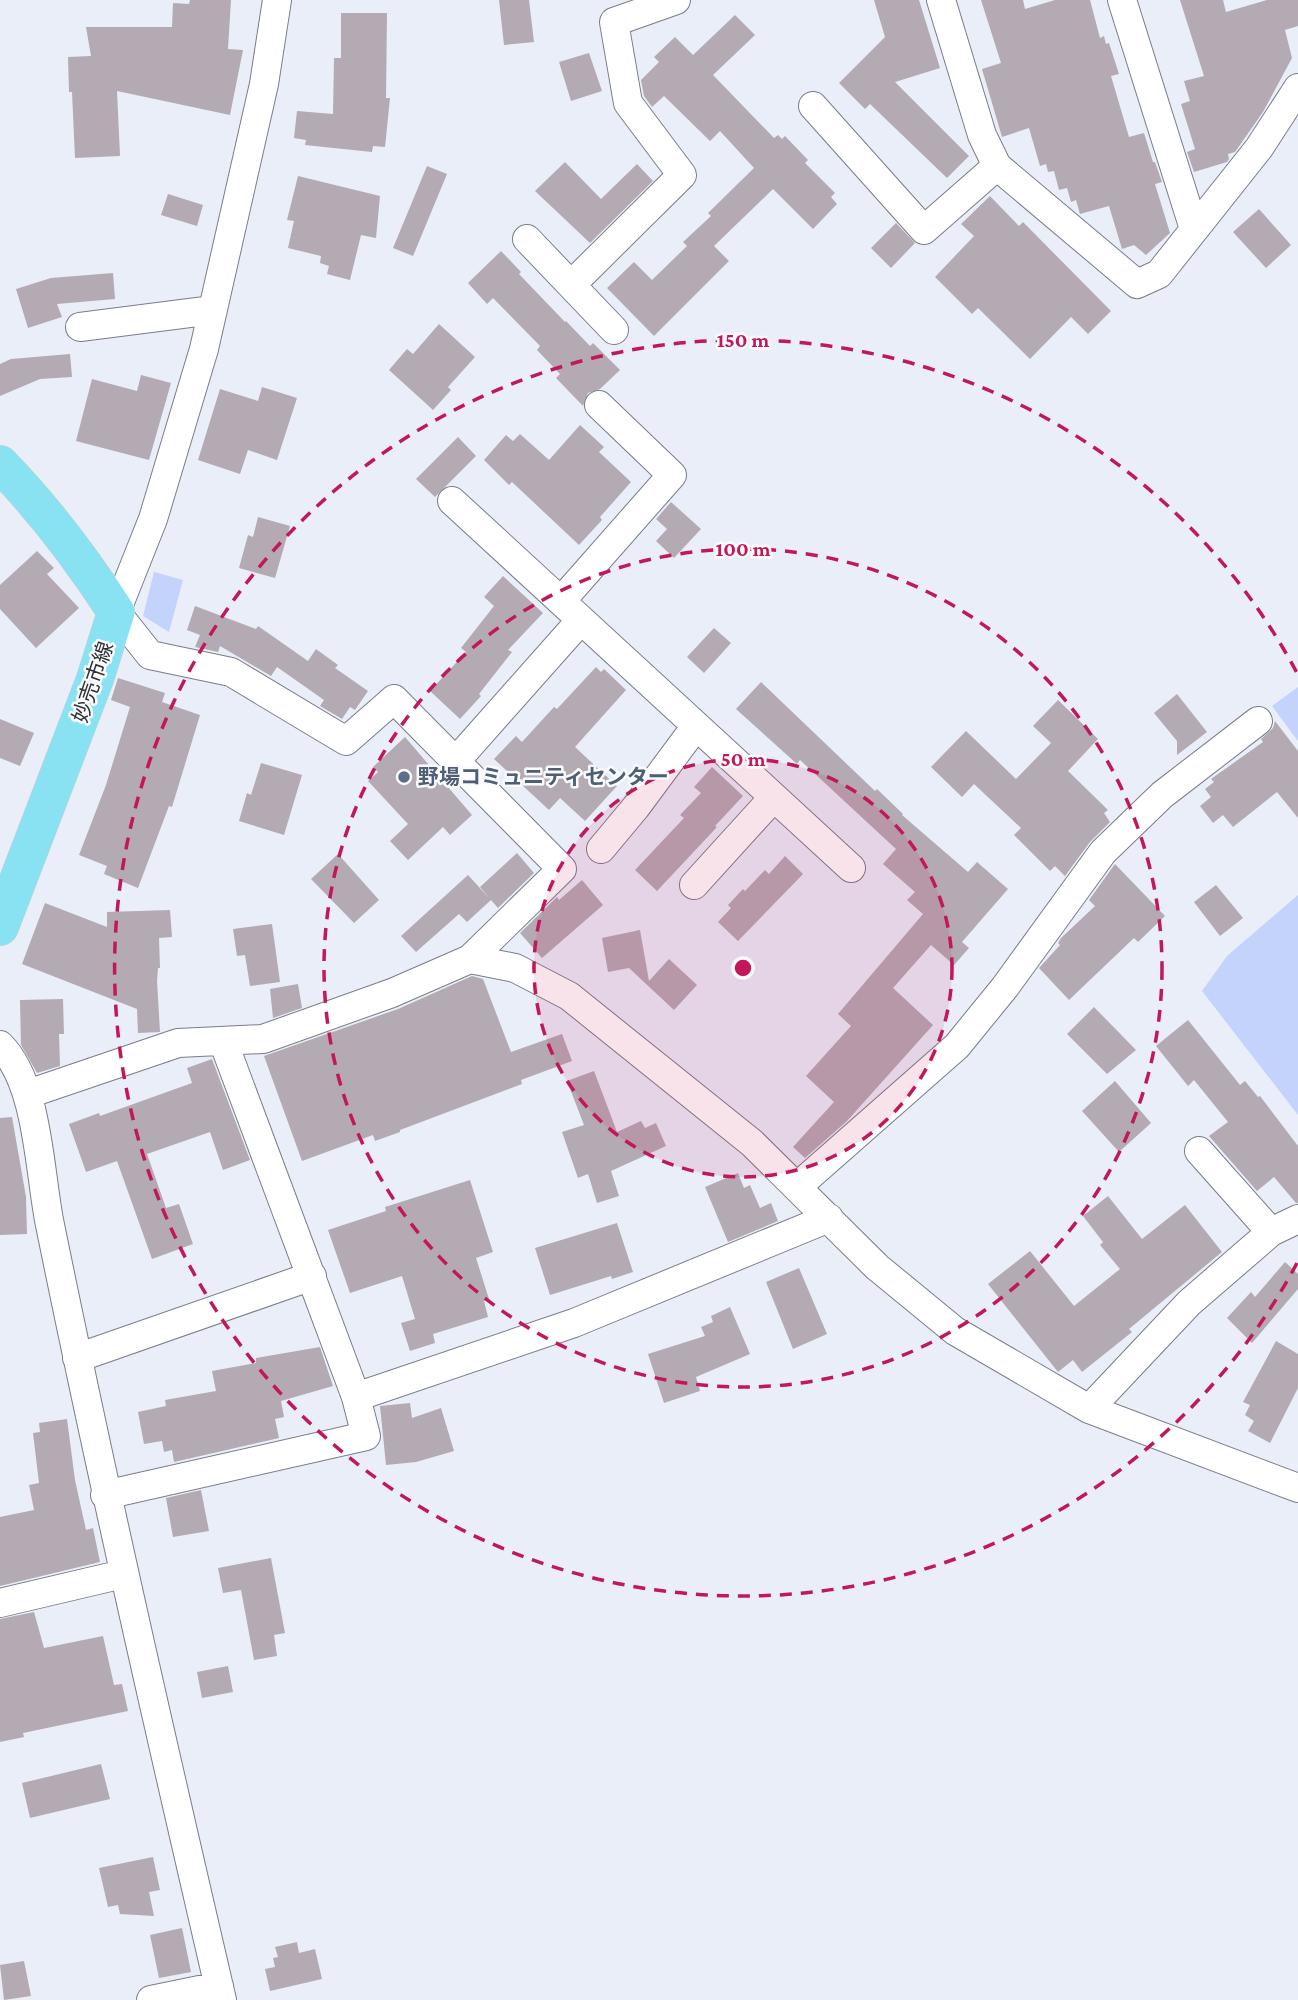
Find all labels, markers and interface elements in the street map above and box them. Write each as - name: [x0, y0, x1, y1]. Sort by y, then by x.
- text: 150 m: [717, 328, 770, 352]
- text: 100 m: [715, 537, 771, 561]
- street label: 妙売市線: [68, 638, 118, 726]
- text: 50 m: [721, 747, 766, 771]
- place label: 野場コミュニティセンター: [418, 765, 669, 789]
- marker: 野場コミュニティセンター: [396, 769, 412, 785]
- centre of rings: [731, 956, 755, 980]

